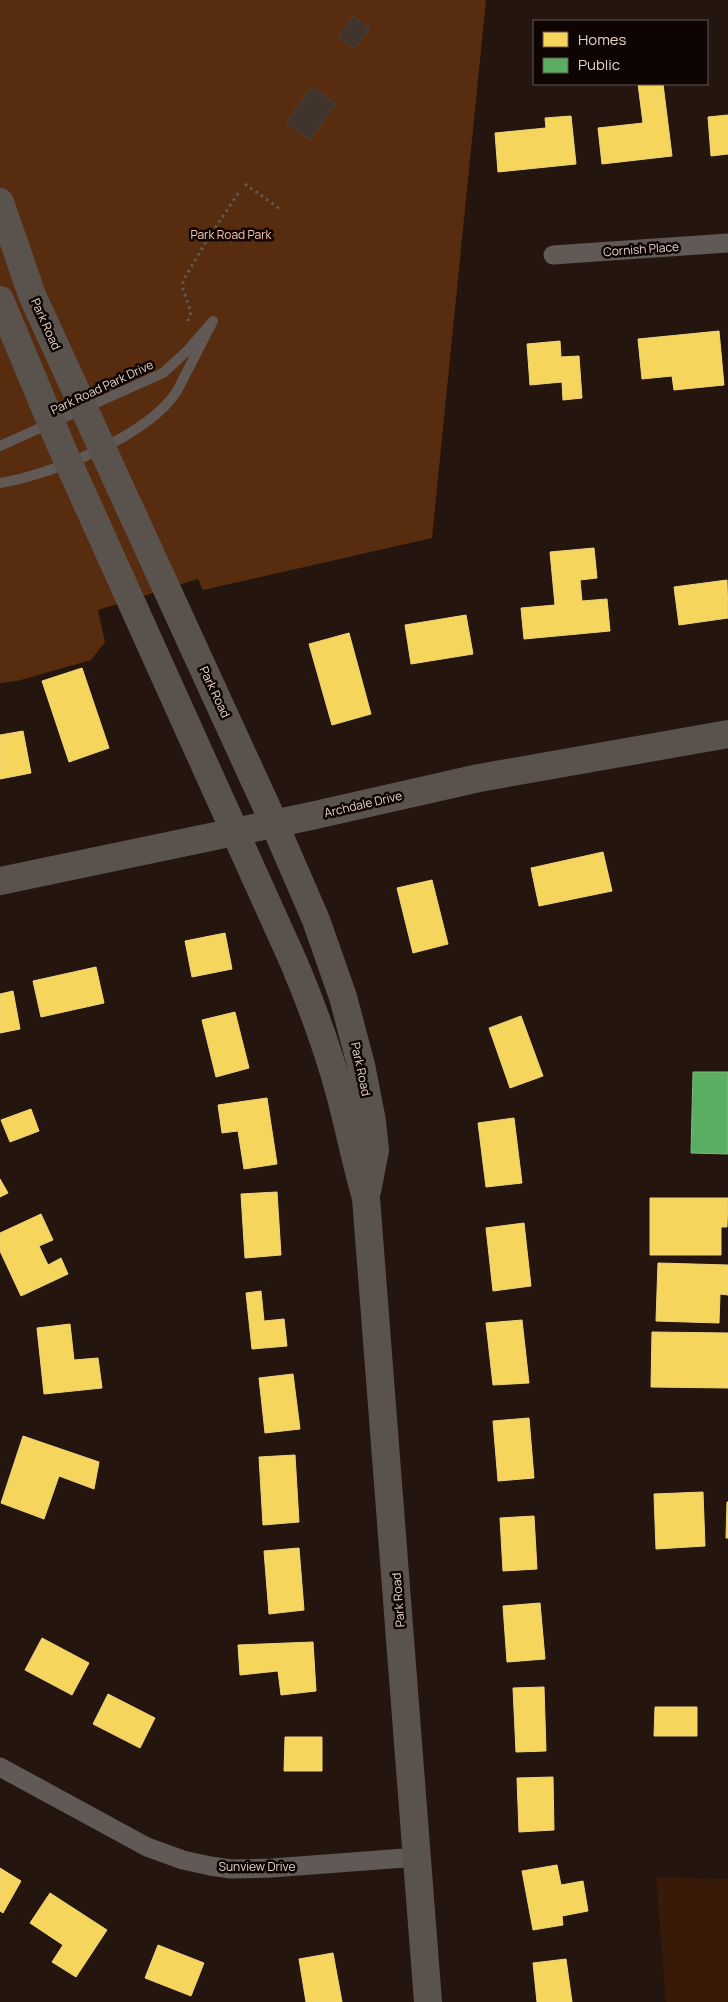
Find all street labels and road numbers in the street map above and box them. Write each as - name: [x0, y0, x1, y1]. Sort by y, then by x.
- street label: Cornish Place: [603, 238, 679, 260]
- street label: Park Road: [27, 296, 65, 352]
- street label: Park Road Park Drive: [48, 356, 156, 418]
- street label: Park Road: [196, 664, 234, 720]
- street label: Archdale Drive: [322, 787, 404, 821]
- street label: Park Road: [347, 1040, 375, 1098]
- street label: Park Road: [388, 1572, 408, 1628]
- street label: Sunview Drive: [219, 1858, 296, 1875]

